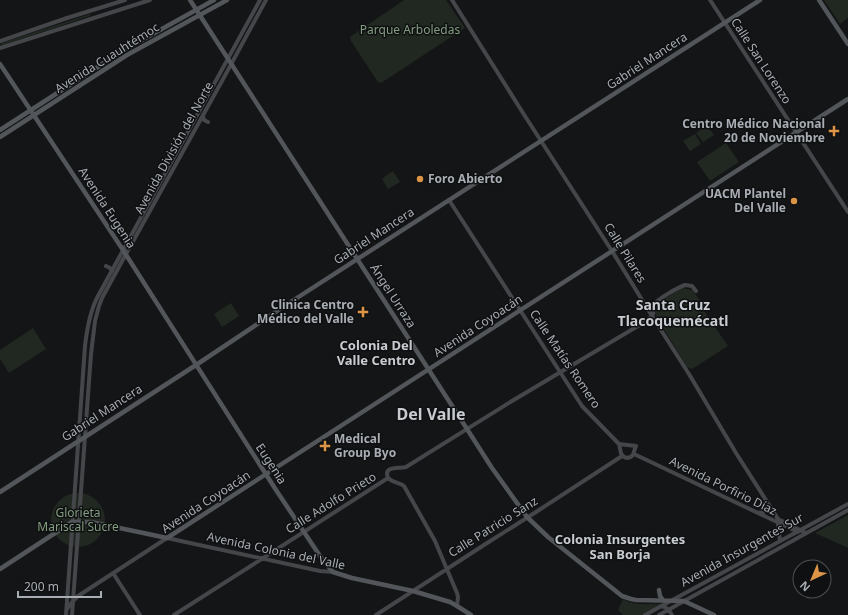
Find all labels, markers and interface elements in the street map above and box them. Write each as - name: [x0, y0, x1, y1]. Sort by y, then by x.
- street label: Calle San Lorenzo: [727, 14, 796, 107]
- street label: Avenida Cuauhtémoc: [51, 18, 162, 97]
- park label: Parque Arboledas: [360, 21, 460, 38]
- street label: Gabriel Mancera: [603, 28, 690, 93]
- street label: Avenida División del Norte: [130, 78, 217, 217]
- place label: Centro Médico Nacional 20 de Noviembre: [682, 115, 825, 146]
- marker: Centro Médico Nacional 20 de Noviembre: [828, 125, 840, 137]
- street label: Avenida Eugenia: [75, 164, 140, 252]
- place label: Foro Abierto: [428, 170, 503, 187]
- marker: Foro Abierto: [415, 174, 425, 184]
- place label: UACM Plantel Del Valle: [705, 185, 786, 216]
- marker: UACM Plantel Del Valle: [789, 196, 799, 206]
- street label: Gabriel Mancera: [330, 203, 417, 268]
- street label: Calle Pilares: [600, 219, 651, 286]
- street label: Ángel Urraza: [366, 260, 420, 331]
- street label: Avenida Coyoacán: [430, 290, 526, 361]
- district label: Santa Cruz Tlacoquemécatl: [618, 295, 728, 330]
- place label: Clinica Centro Médico del Valle: [257, 296, 354, 327]
- marker: Clinica Centro Médico del Valle: [357, 306, 369, 318]
- street label: Calle Matías Romero: [526, 306, 605, 411]
- district label: Colonia Del Valle Centro: [337, 336, 415, 369]
- street label: Gabriel Mancera: [58, 380, 145, 445]
- district label: Del Valle: [397, 403, 465, 425]
- place label: Medical Group Byo: [334, 430, 396, 461]
- street label: Eugenia: [252, 440, 291, 487]
- marker: Medical Group Byo: [319, 440, 331, 452]
- street label: Avenida Porfirio Díaz: [667, 452, 780, 519]
- street label: Avenida Coyoacán: [158, 466, 254, 537]
- street label: Calle Adolfo Prieto: [282, 468, 379, 537]
- street label: Calle Patricio Sanz: [445, 492, 541, 561]
- park label: Glorieta Mariscal Sucre: [37, 504, 119, 535]
- street label: Avenida Insurgentes Sur: [677, 509, 806, 591]
- street label: Avenida Colonia del Valle: [205, 528, 347, 574]
- district label: Colonia Insurgentes San Borja: [555, 530, 685, 563]
- north arrow: [792, 559, 832, 599]
- scale bar: [18, 573, 101, 599]
- text: 200 m: [24, 578, 59, 595]
- text: N: [796, 578, 813, 595]

